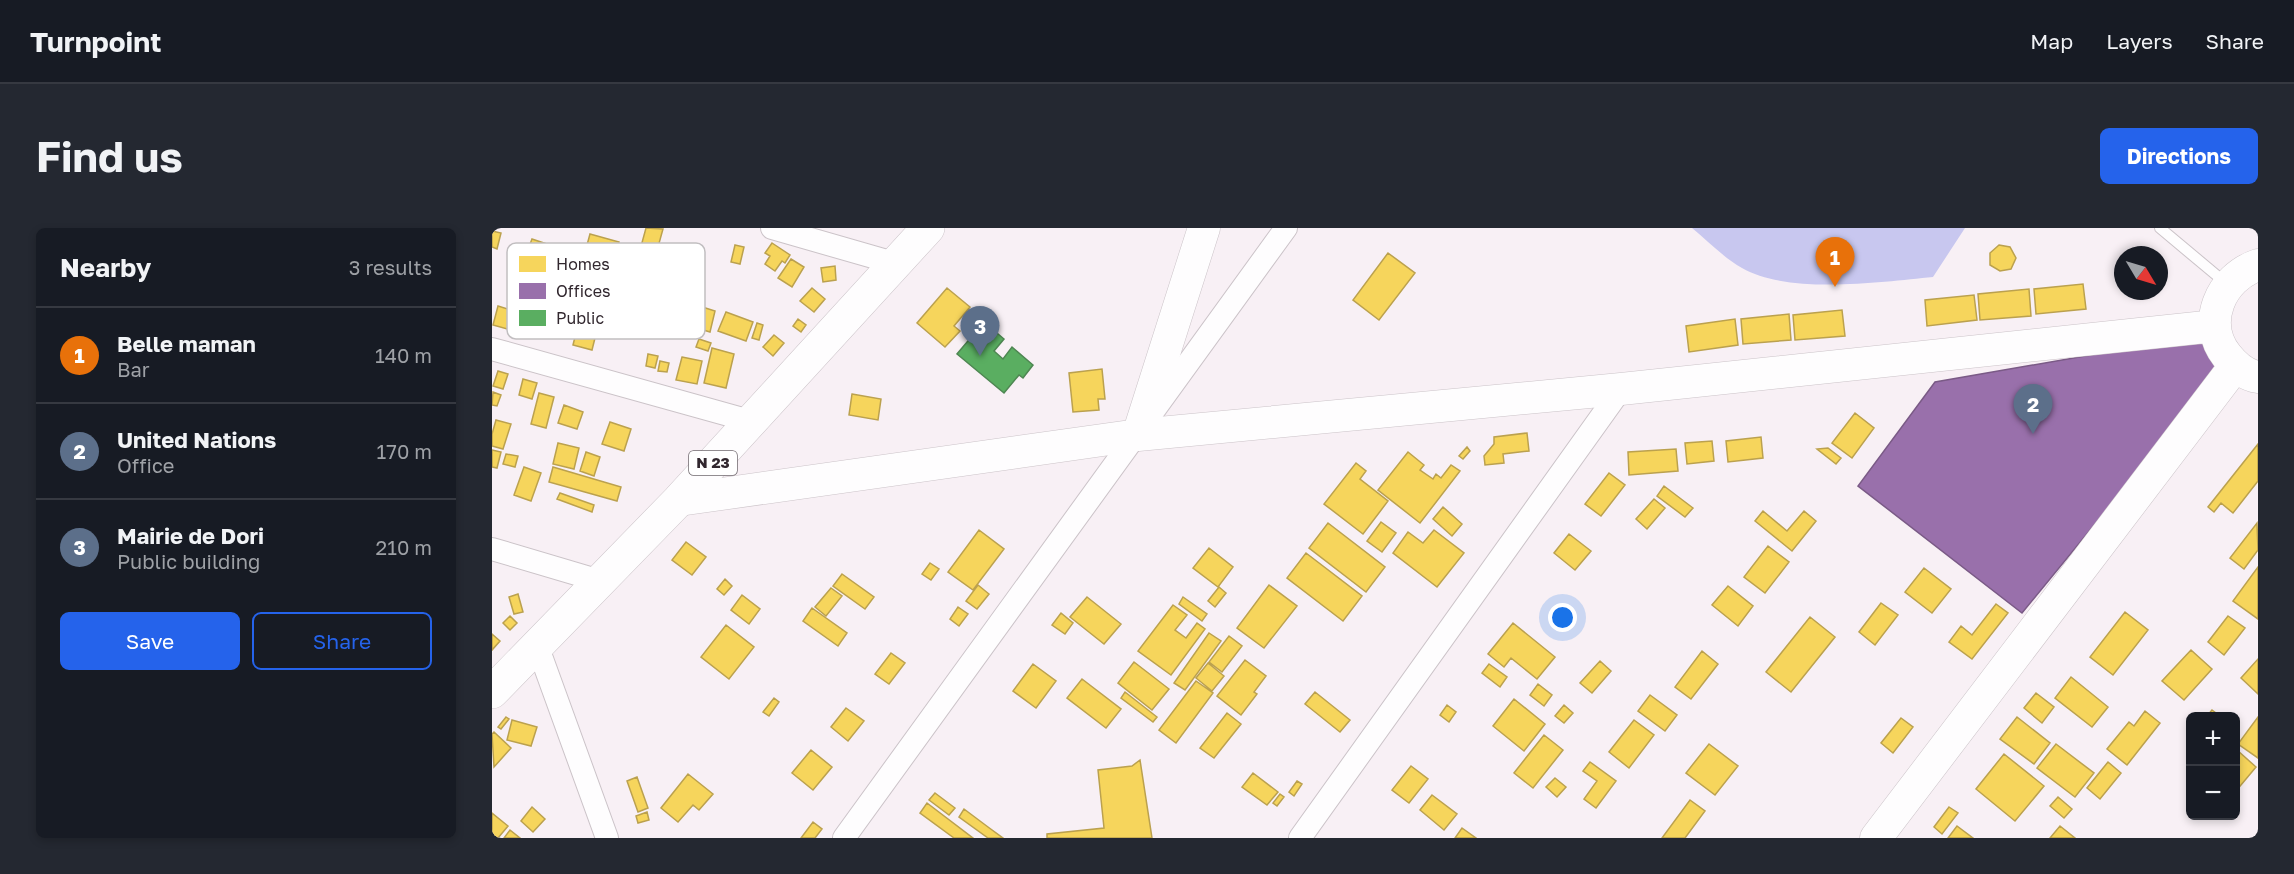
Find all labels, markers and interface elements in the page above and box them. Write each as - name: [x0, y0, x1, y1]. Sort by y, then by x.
- text: Turnpoint: [30, 25, 161, 58]
- text: Map: [2030, 28, 2073, 54]
- text: Layers: [2106, 28, 2173, 54]
- text: Share: [2206, 28, 2264, 54]
- button: Directions: [2100, 128, 2258, 184]
- text: Find us: [36, 131, 183, 181]
- pin: 1: [1816, 238, 1854, 287]
- legend: [507, 243, 705, 339]
- north arrow: [2114, 246, 2168, 300]
- text: Nearby: [60, 252, 151, 283]
- text: Homes: [556, 254, 610, 274]
- text: 3 results: [349, 255, 432, 279]
- text: Offices: [556, 281, 610, 301]
- pin: 3: [960, 306, 1000, 356]
- text: Public: [556, 308, 604, 328]
- text: Belle maman: [117, 330, 256, 357]
- text: 1: [74, 343, 85, 367]
- text: 140 m: [375, 343, 432, 367]
- text: Bar: [117, 357, 150, 381]
- pin: 2: [2014, 384, 2052, 434]
- text: United Nations: [117, 426, 276, 453]
- text: 2: [73, 439, 86, 463]
- text: 170 m: [377, 439, 432, 463]
- road number: N 23: [689, 451, 737, 475]
- text: Office: [117, 453, 174, 477]
- text: Mairie de Dori: [117, 522, 264, 549]
- text: 3: [73, 535, 86, 559]
- text: 210 m: [376, 535, 432, 559]
- text: Public building: [117, 549, 260, 573]
- your location: [1548, 603, 1577, 632]
- button: Save: [60, 612, 240, 670]
- button: Share: [252, 612, 432, 670]
- map controls: [2186, 712, 2240, 820]
- button: +: [2186, 712, 2240, 766]
- button: −: [2186, 766, 2240, 820]

